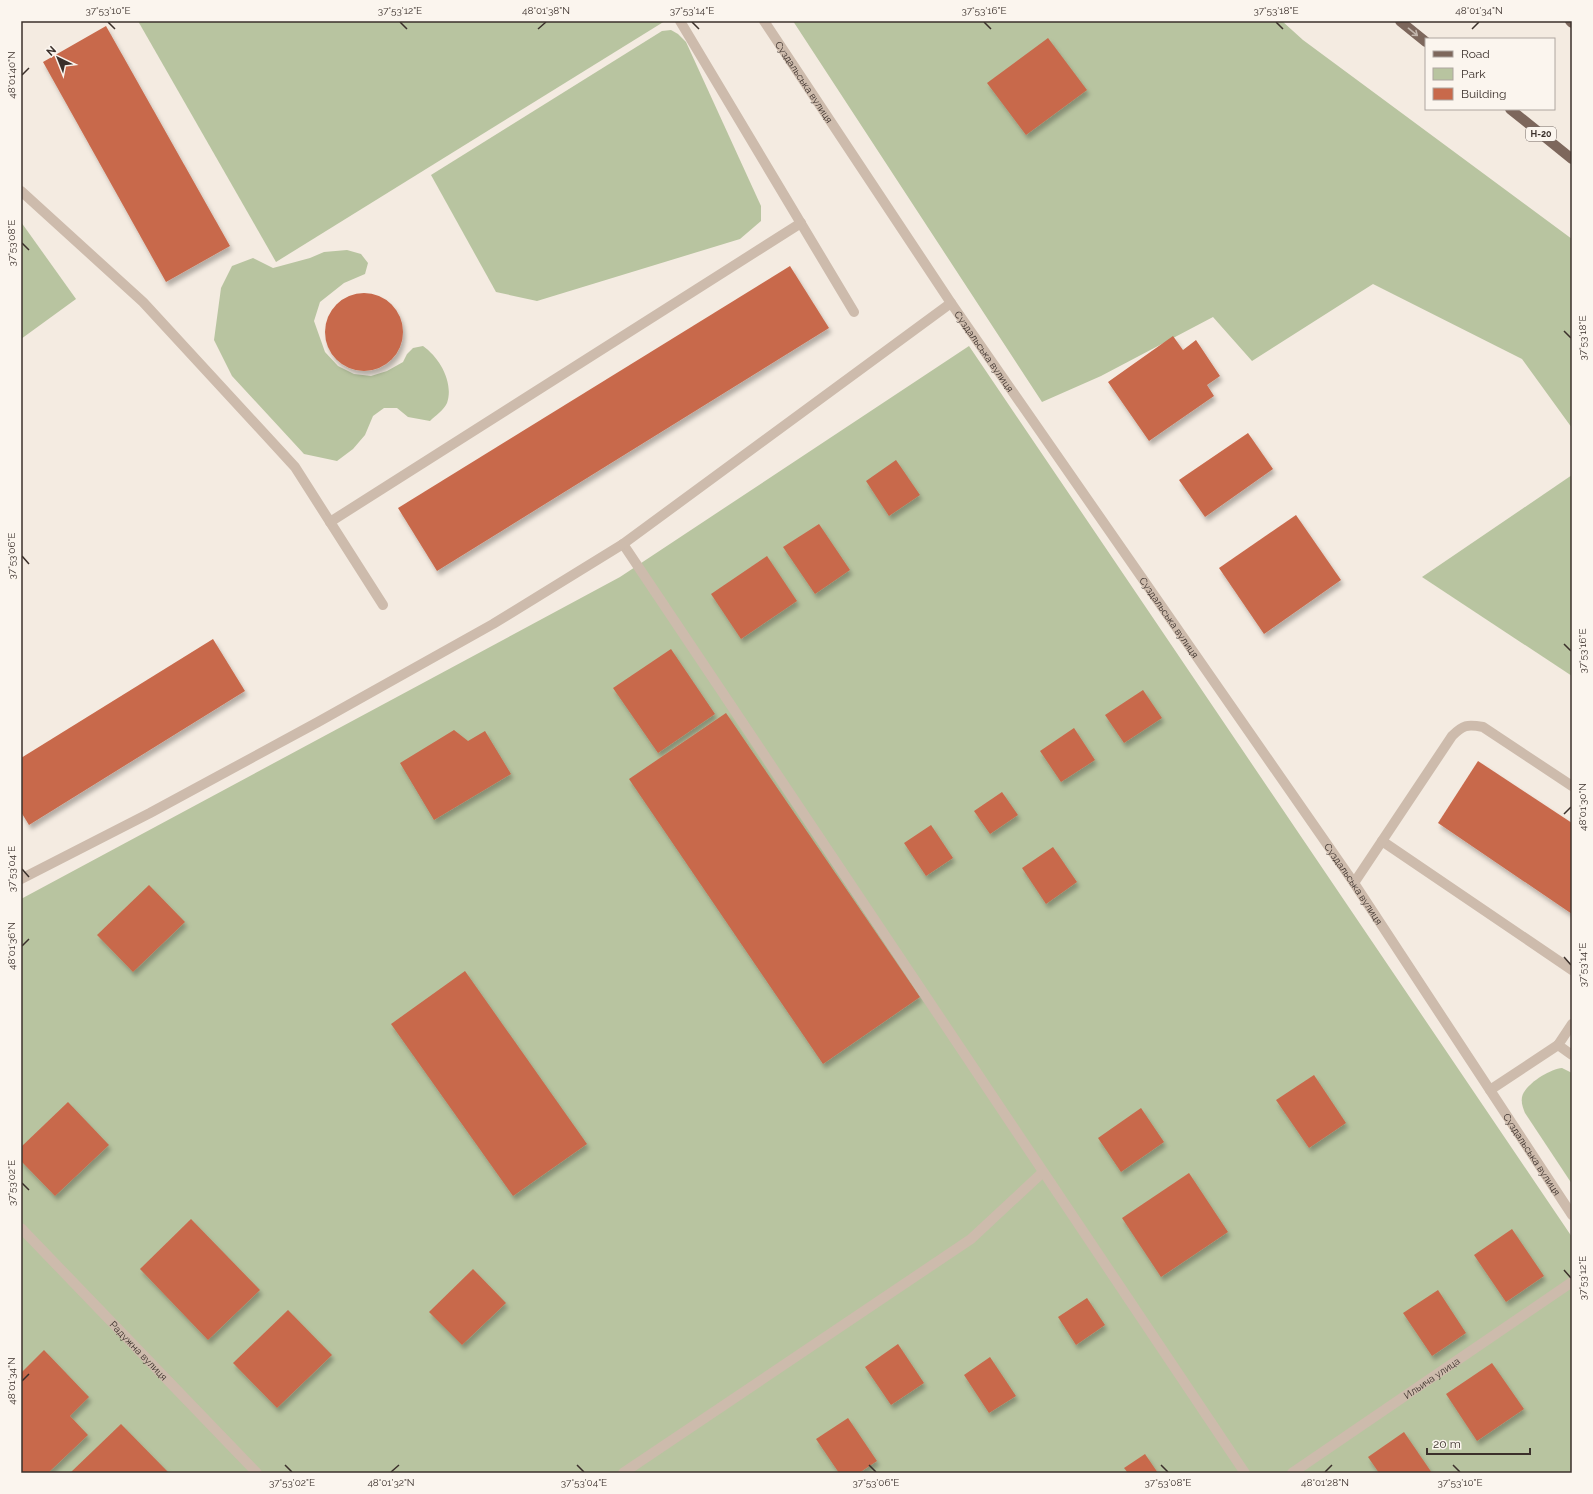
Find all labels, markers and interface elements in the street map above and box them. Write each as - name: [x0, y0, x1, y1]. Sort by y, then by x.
- text: 37°53'10"E: [85, 5, 131, 16]
- text: 37°53'12"E: [378, 5, 422, 16]
- text: 48°01'38"N: [522, 5, 570, 16]
- text: 37°53'14"E: [670, 5, 714, 16]
- text: 37°53'16"E: [961, 5, 1007, 16]
- text: 37°53'18"E: [1253, 5, 1299, 16]
- text: 48°01'34"N: [1455, 5, 1503, 16]
- one-way arrow: [1407, 27, 1418, 36]
- north arrow: [38, 38, 78, 78]
- legend: [1425, 38, 1555, 110]
- street label: Суздальська вулиця: [773, 39, 835, 125]
- text: N: [44, 43, 59, 59]
- text: Road: [1461, 47, 1490, 61]
- text: 48°01'40"N: [6, 51, 17, 99]
- text: Park: [1461, 67, 1486, 81]
- text: Building: [1461, 87, 1507, 101]
- road number: Н-20: [1526, 127, 1556, 141]
- text: 37°53'08"E: [6, 220, 17, 266]
- street label: Суздальська вулиця: [953, 309, 1016, 394]
- text: 37°53'18"E: [1577, 315, 1588, 361]
- text: 37°53'06"E: [6, 533, 17, 579]
- street label: Суздальська вулиця: [1137, 575, 1201, 660]
- text: 37°53'16"E: [1577, 628, 1588, 674]
- text: 48°01'30"N: [1577, 783, 1588, 831]
- street label: Суздальська вулиця: [1322, 841, 1385, 926]
- text: 37°53'04"E: [6, 846, 17, 892]
- text: 48°01'36"N: [6, 922, 17, 970]
- text: 37°53'14"E: [1577, 943, 1588, 987]
- street label: Суздальська вулиця: [1501, 1111, 1563, 1197]
- text: 37°53'02"E: [6, 1160, 17, 1206]
- text: 37°53'12"E: [1577, 1256, 1588, 1300]
- street label: Радужна вулиця: [108, 1319, 170, 1382]
- street label: Ильича улица: [1402, 1355, 1462, 1401]
- text: 48°01'34"N: [6, 1357, 17, 1405]
- scale bar: [1427, 1430, 1530, 1456]
- text: 20 m: [1433, 1437, 1461, 1451]
- text: 37°53'02"E: [269, 1477, 315, 1488]
- text: 48°01'32"N: [367, 1477, 415, 1488]
- text: 37°53'04"E: [561, 1477, 607, 1488]
- text: 37°53'06"E: [853, 1477, 899, 1488]
- text: 37°53'08"E: [1145, 1477, 1191, 1488]
- text: 48°01'28"N: [1301, 1477, 1349, 1488]
- text: 37°53'10"E: [1437, 1477, 1483, 1488]

